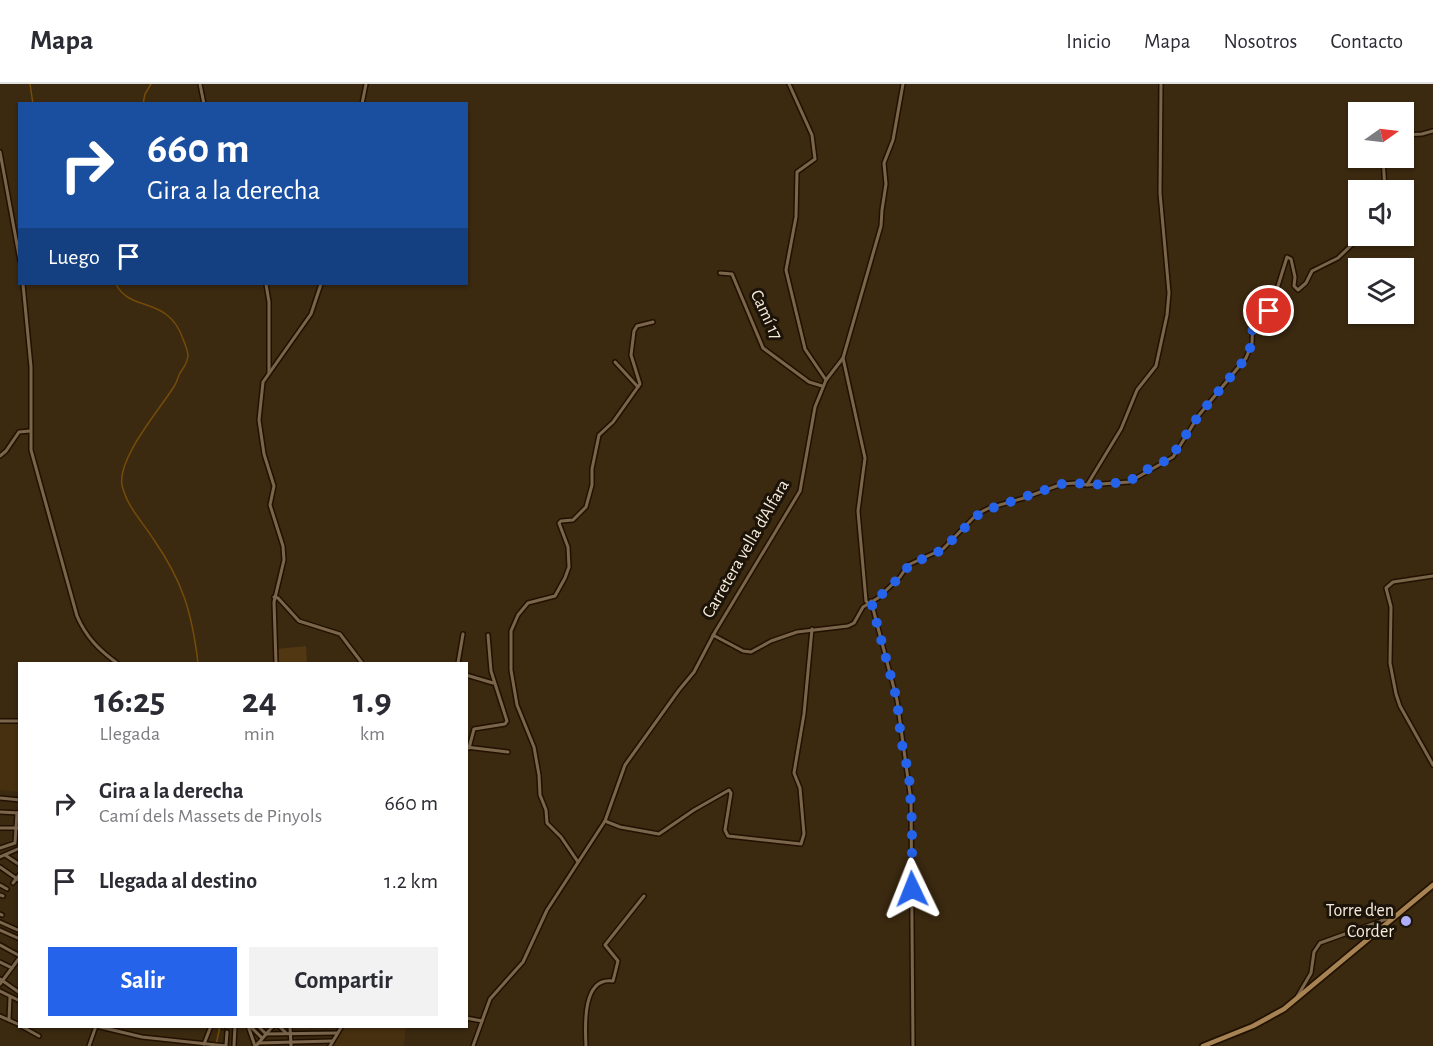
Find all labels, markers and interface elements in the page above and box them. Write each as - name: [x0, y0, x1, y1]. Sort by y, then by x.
- text: Mapa: [30, 27, 93, 55]
- text: Inicio: [1066, 31, 1111, 52]
- text: Mapa: [1144, 31, 1191, 52]
- text: Nosotros: [1224, 31, 1297, 52]
- text: Contacto: [1330, 31, 1403, 52]
- north arrow: [1348, 102, 1414, 168]
- map controls: [1348, 102, 1414, 324]
- icon: right: [48, 126, 126, 204]
- text: 660 m: [147, 128, 250, 170]
- text: Gira a la derecha: [147, 177, 320, 204]
- button: sound: [1348, 180, 1414, 246]
- icon: arrive: [112, 240, 145, 273]
- text: Luego: [48, 246, 100, 268]
- button: layers: [1348, 258, 1414, 324]
- pin: [1243, 285, 1294, 336]
- street label: Camí 17: [747, 287, 785, 343]
- icon: arrive: [1252, 294, 1285, 327]
- street label: Carretera vella d'Alfara: [699, 477, 793, 621]
- text: 16:25: [94, 683, 165, 719]
- text: 24: [242, 683, 277, 719]
- text: 1.9: [353, 683, 392, 719]
- text: Llegada: [100, 724, 160, 744]
- text: min: [244, 724, 275, 744]
- text: km: [360, 724, 385, 744]
- text: Gira a la derecha: [99, 780, 244, 802]
- icon: right: [48, 787, 81, 820]
- text: 660 m: [384, 792, 438, 814]
- text: Camí dels Massets de Pinyols: [99, 806, 322, 826]
- position arrow: [880, 857, 944, 921]
- icon: arrive: [48, 865, 81, 898]
- text: Llegada al destino: [99, 870, 257, 892]
- text: 1.2 km: [384, 870, 438, 892]
- place label: Torre d'en Corder: [1326, 902, 1394, 941]
- marker: Torre d'en Corder: [1399, 914, 1413, 928]
- button: Salir: [48, 947, 237, 1016]
- button: Compartir: [249, 947, 438, 1016]

